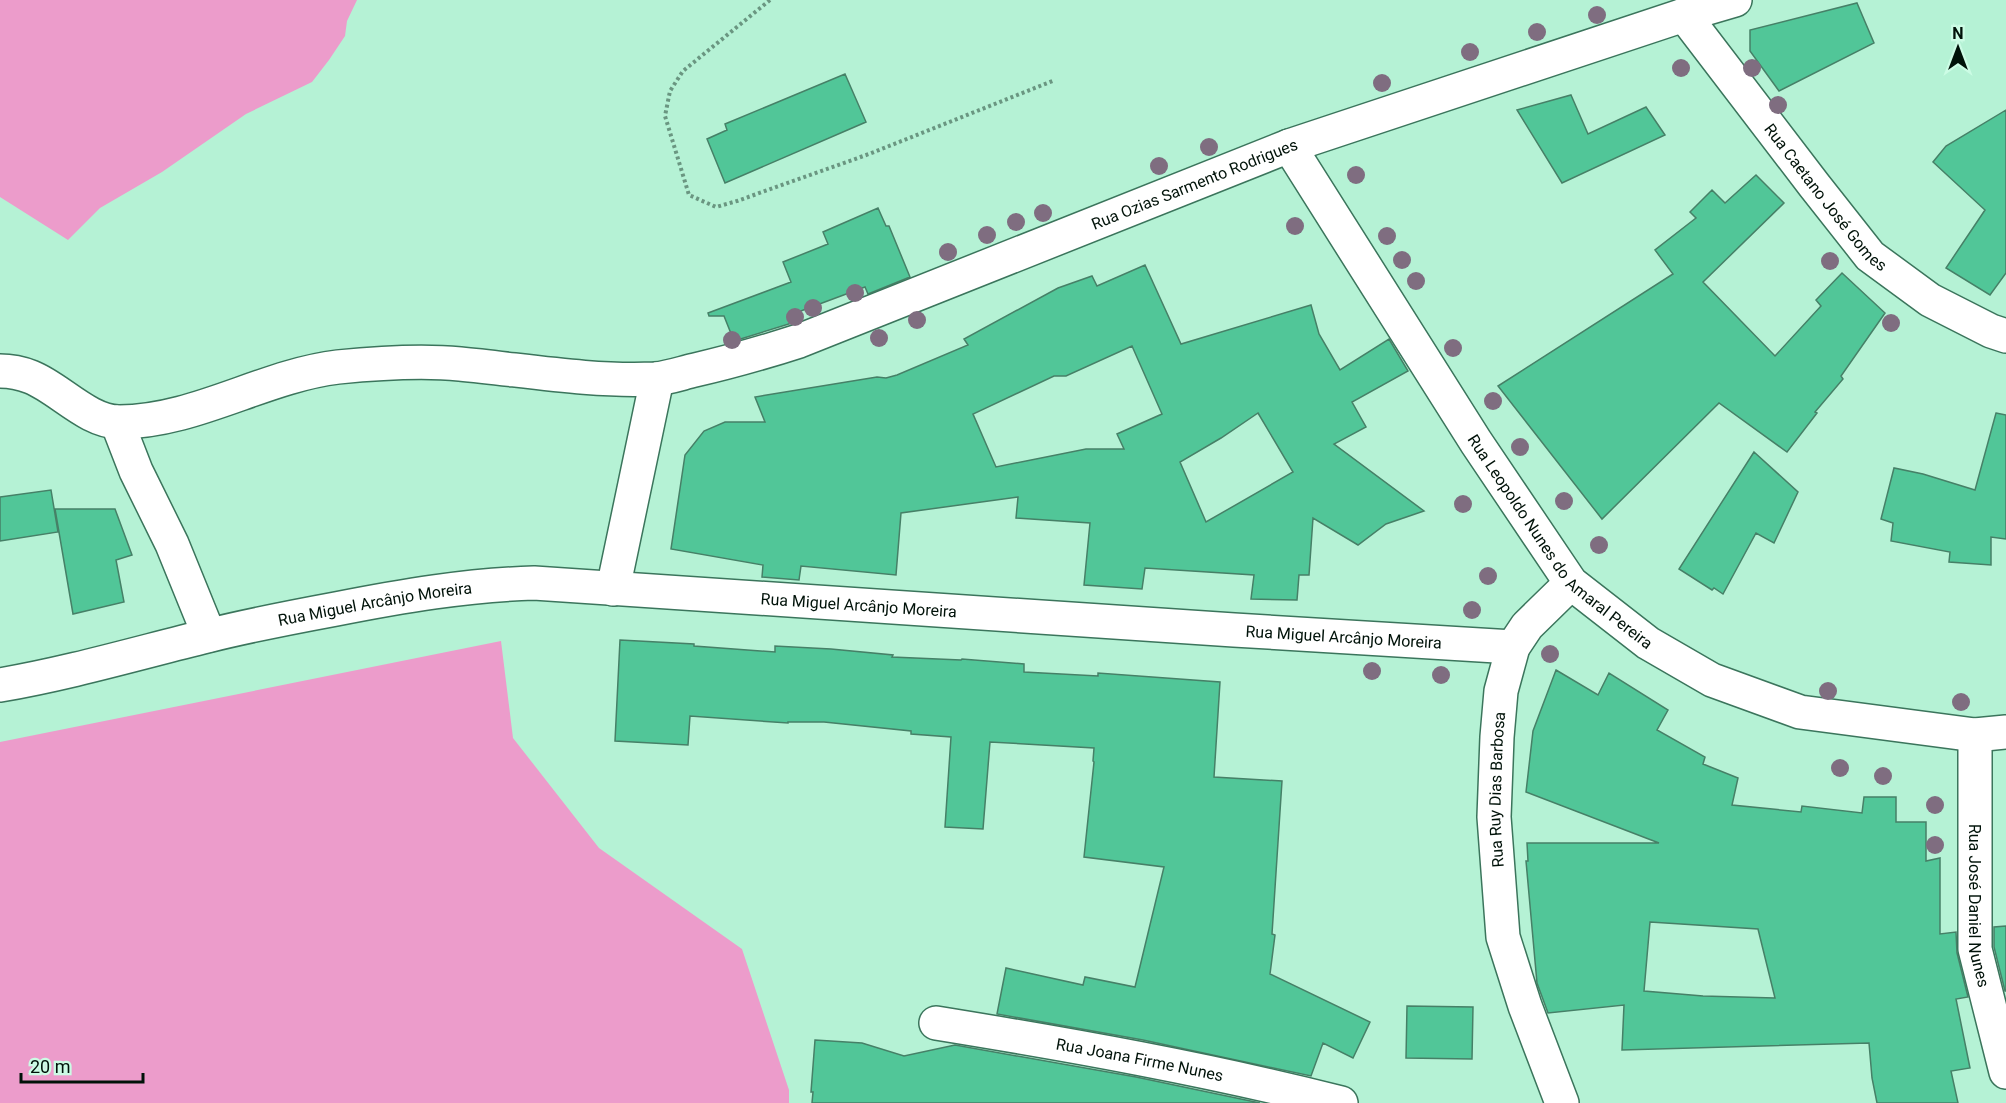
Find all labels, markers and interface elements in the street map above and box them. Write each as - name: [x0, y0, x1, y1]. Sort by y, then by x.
- north arrow: [1928, 18, 1988, 78]
- text: N: [1952, 24, 1964, 43]
- street label: Rua Caetano José Gomes: [1760, 120, 1890, 275]
- street label: Rua Ozias Sarmento Rodrigues: [1089, 135, 1300, 234]
- street label: Rua Leopoldo Nunes do Amaral Pereira: [1464, 431, 1656, 653]
- street label: Rua Miguel Arcânjo Moreira: [276, 578, 473, 630]
- street label: Rua Miguel Arcânjo Moreira: [760, 589, 957, 621]
- street label: Rua Miguel Arcânjo Moreira: [1245, 622, 1442, 653]
- street label: Rua Ruy Dias Barbosa: [1485, 711, 1509, 868]
- street label: Rua José Daniel Nunes: [1965, 824, 1993, 989]
- street label: Rua Joana Firme Nunes: [1055, 1034, 1225, 1085]
- scale bar: [21, 1046, 142, 1084]
- text: 20 m: [30, 1056, 70, 1077]

